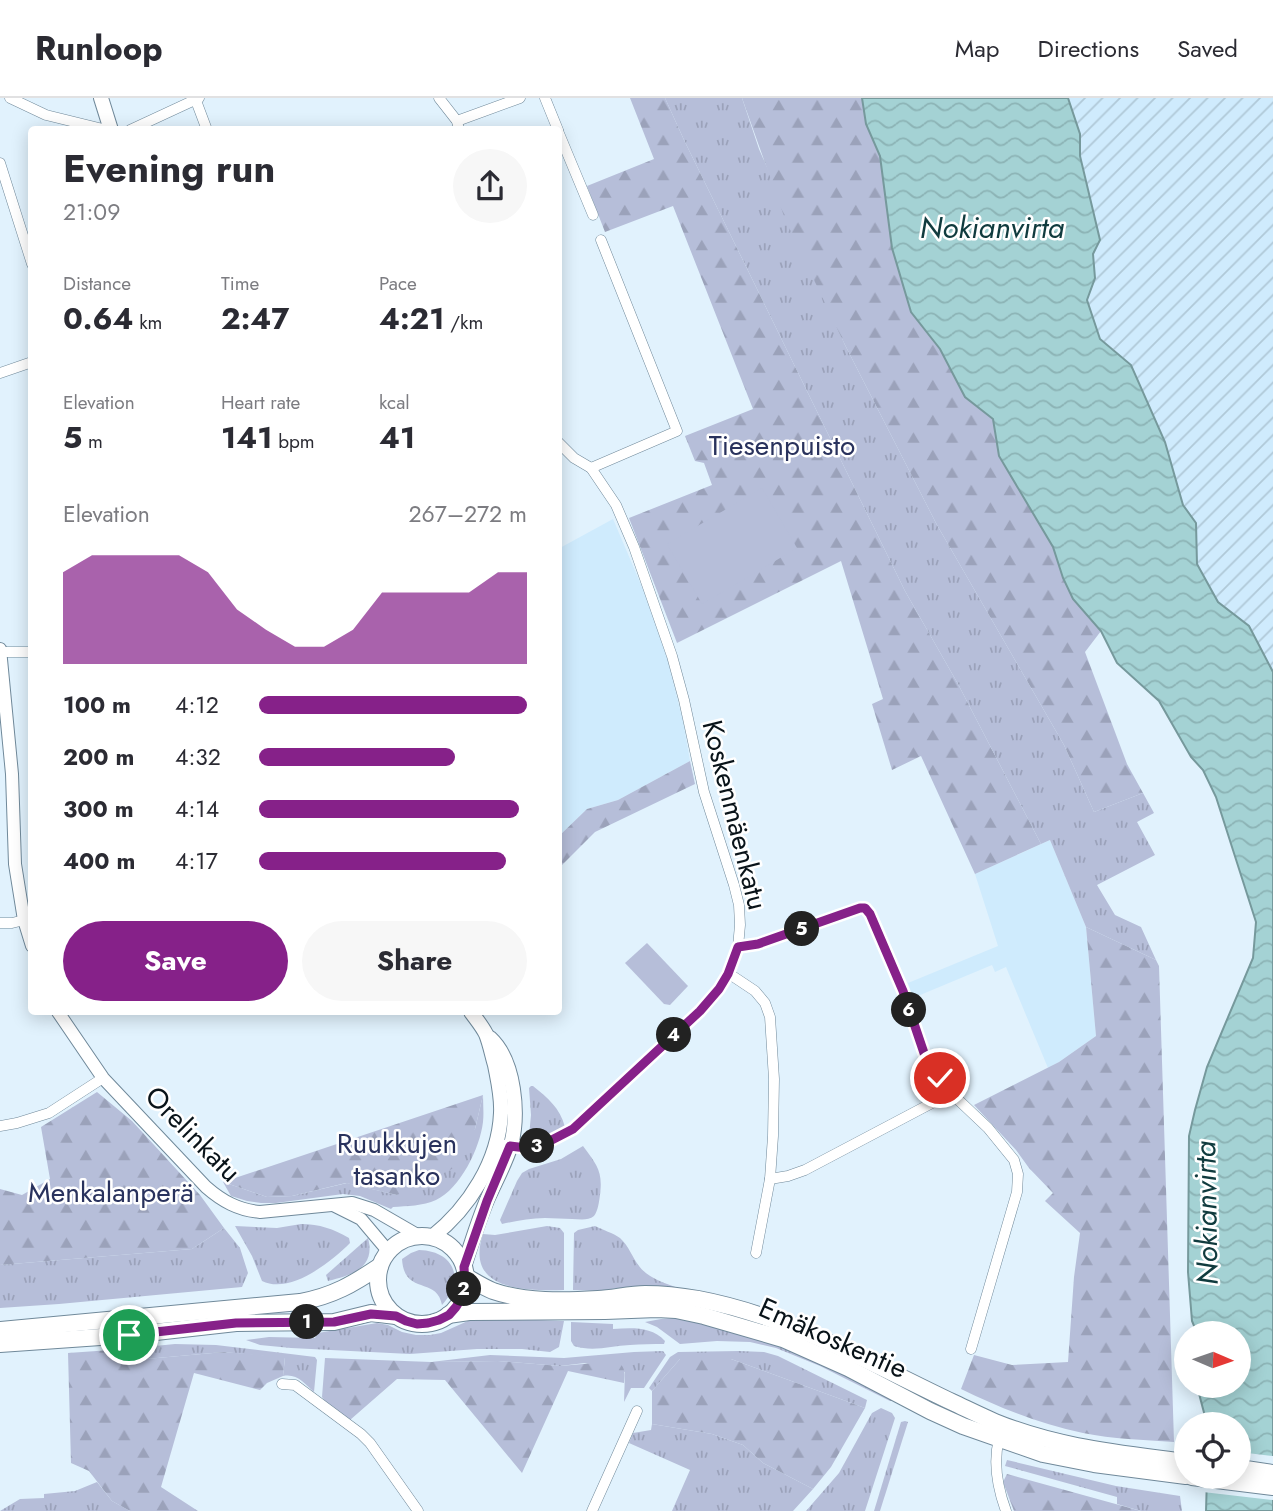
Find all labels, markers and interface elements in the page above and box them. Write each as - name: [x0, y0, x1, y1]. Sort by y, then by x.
- text: Runloop: [35, 25, 163, 72]
- text: Map: [955, 31, 1000, 66]
- text: Directions: [1038, 31, 1139, 66]
- text: Saved: [1177, 31, 1238, 66]
- text: Evening run: [63, 141, 275, 196]
- button: share: [453, 149, 527, 223]
- text: 21:09: [63, 195, 120, 229]
- water label: Nokianvirta: [920, 206, 1065, 249]
- text: Distance: [63, 270, 131, 297]
- text: Time: [221, 270, 259, 297]
- text: Pace: [379, 270, 417, 297]
- text: 0.64: [63, 297, 134, 340]
- text: 2:47: [221, 297, 289, 340]
- text: 4:21: [379, 297, 445, 340]
- text: km: [134, 309, 162, 336]
- text: /km: [445, 309, 483, 336]
- text: Elevation: [63, 389, 135, 416]
- text: Heart rate: [221, 389, 300, 416]
- text: kcal: [379, 389, 410, 416]
- text: 5: [63, 416, 82, 459]
- text: 141: [221, 416, 272, 459]
- text: 41: [379, 416, 415, 459]
- park label: Tiesenpuisto: [709, 425, 855, 466]
- text: m: [82, 428, 103, 455]
- text: bpm: [272, 428, 315, 455]
- text: Elevation: [63, 497, 150, 531]
- text: 267–272 m: [408, 497, 527, 531]
- text: 100 m: [63, 688, 131, 722]
- text: 4:12: [175, 688, 219, 722]
- street label: Koskenmäenkatu: [692, 716, 778, 914]
- text: 200 m: [63, 740, 134, 774]
- text: 4:32: [175, 740, 221, 774]
- text: 300 m: [63, 792, 134, 826]
- text: 4:14: [175, 792, 219, 826]
- text: 400 m: [63, 844, 135, 878]
- text: 4:17: [175, 844, 218, 878]
- pin: 5: [784, 912, 820, 946]
- text: 5: [795, 915, 808, 942]
- button: Save: [63, 921, 288, 1001]
- button: Share: [302, 921, 527, 1001]
- pin: 6: [892, 992, 926, 1028]
- text: 6: [902, 996, 915, 1023]
- pin: 4: [656, 1018, 692, 1052]
- text: 4: [667, 1021, 680, 1048]
- pin: [910, 1048, 970, 1108]
- icon: check: [921, 1059, 959, 1097]
- street label: Orelinkatu: [136, 1077, 250, 1191]
- park label: Ruukkujen tasanko: [337, 1123, 457, 1196]
- pin: 3: [520, 1128, 554, 1164]
- text: 3: [531, 1132, 542, 1159]
- water label: Nokianvirta: [1183, 1140, 1229, 1286]
- park label: Menkalanperä: [28, 1172, 194, 1213]
- pin: 2: [447, 1272, 482, 1306]
- text: 2: [457, 1275, 470, 1302]
- street label: Emäkoskentie: [752, 1287, 914, 1389]
- pin: 1: [290, 1304, 324, 1340]
- pin: [99, 1305, 159, 1365]
- text: 1: [302, 1308, 311, 1335]
- icon: arrive: [110, 1316, 148, 1354]
- north arrow: [1174, 1321, 1251, 1398]
- map controls: [1174, 1321, 1251, 1489]
- button: locate: [1174, 1412, 1251, 1489]

